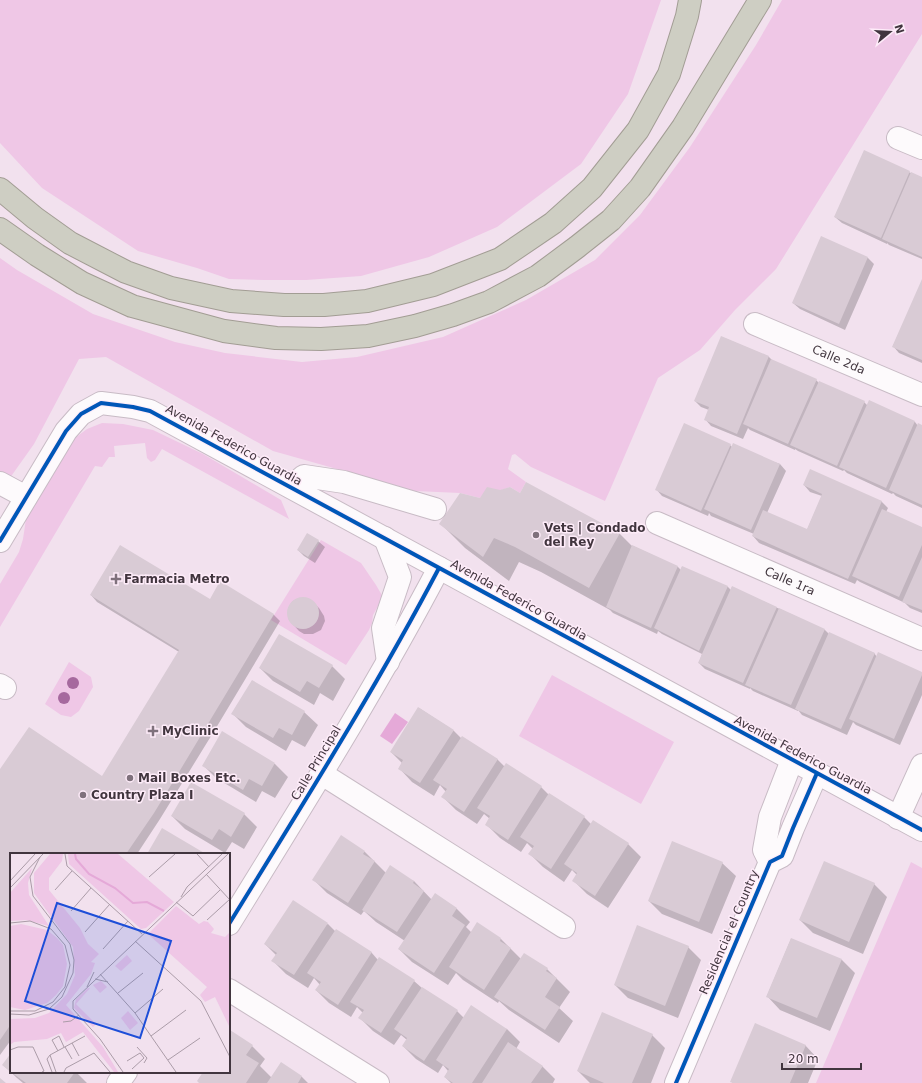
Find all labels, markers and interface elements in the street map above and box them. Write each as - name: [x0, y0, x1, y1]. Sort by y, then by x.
- north arrow: [870, 12, 910, 52]
- text: N: [891, 23, 907, 35]
- street label: Calle 2da: [810, 342, 867, 377]
- street label: Avenida Federico Guardia: [163, 402, 305, 488]
- place label: Vets | Condado del Rey: [544, 521, 646, 549]
- marker: Vets | Condado del Rey: [531, 530, 541, 540]
- street label: Avenida Federico Guardia: [448, 557, 590, 643]
- street label: Calle 1ra: [762, 564, 817, 598]
- place label: Farmacia Metro: [124, 572, 230, 586]
- marker: Farmacia Metro: [111, 574, 121, 584]
- street label: Avenida Federico Guardia: [732, 713, 874, 797]
- street label: Calle Principal: [288, 723, 344, 803]
- place label: MyClinic: [162, 724, 219, 738]
- marker: MyClinic: [147, 725, 159, 737]
- place label: Mail Boxes Etc.: [138, 771, 241, 785]
- marker: Mail Boxes Etc.: [125, 773, 135, 783]
- place label: Country Plaza I: [91, 788, 194, 802]
- marker: Country Plaza I: [78, 790, 88, 800]
- inset map: [10, 853, 230, 1073]
- street label: Residencial el Country: [696, 868, 762, 996]
- scale bar: [782, 1045, 861, 1071]
- text: 20 m: [788, 1052, 819, 1066]

